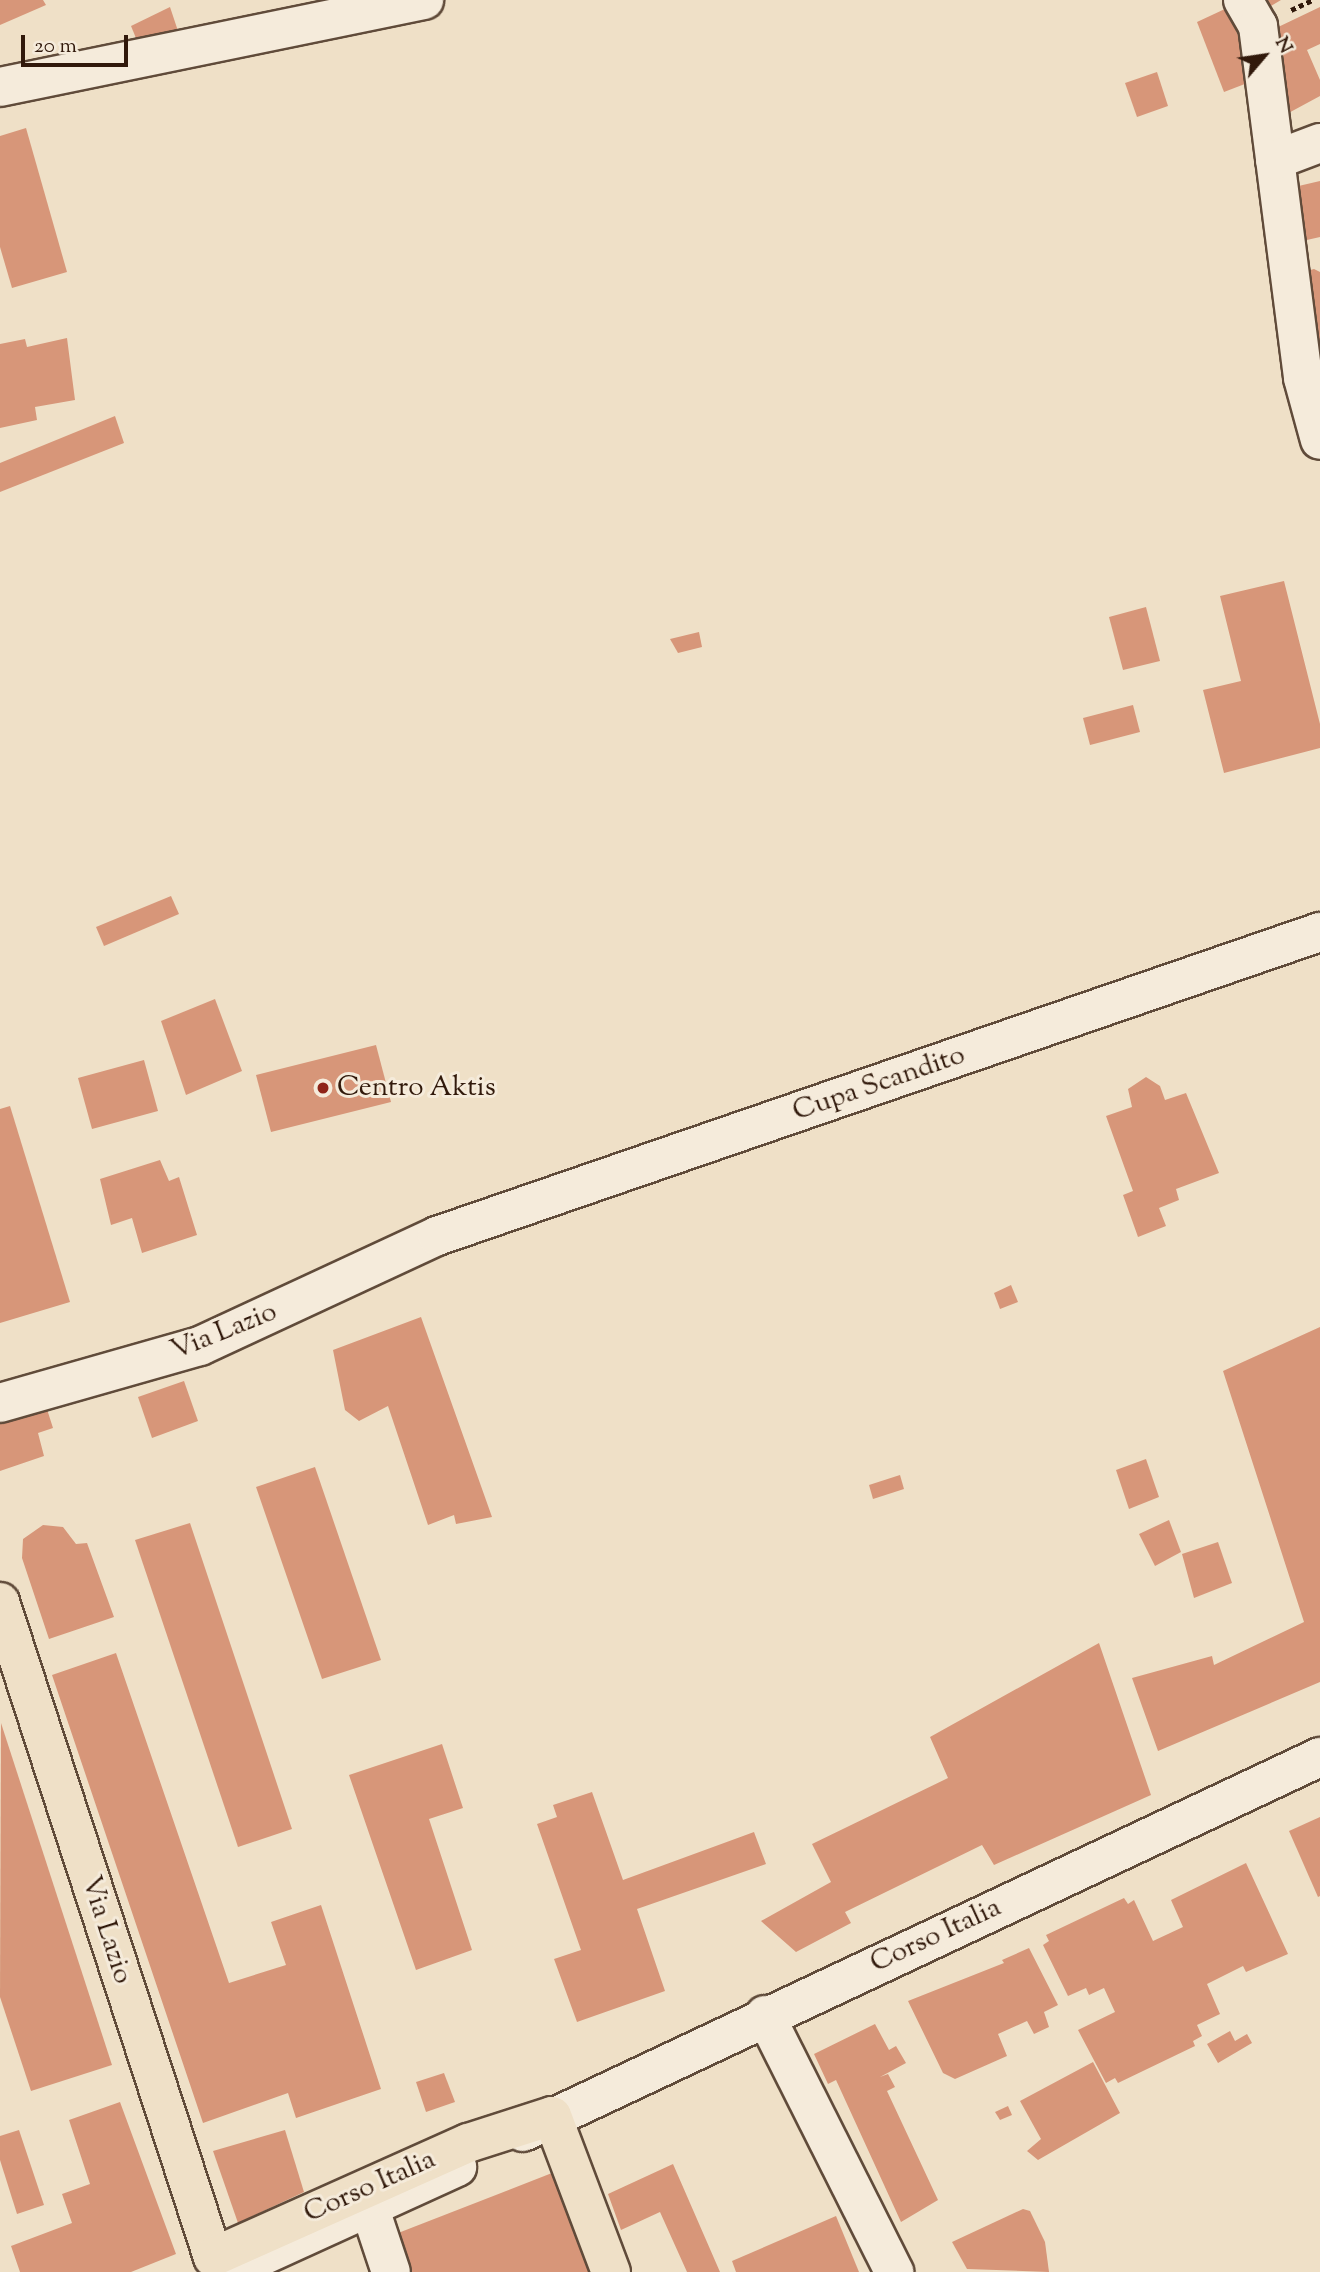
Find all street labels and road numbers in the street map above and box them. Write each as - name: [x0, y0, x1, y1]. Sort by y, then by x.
- street label: Cupa Scandito: [789, 1039, 969, 1129]
- street label: Via Lazio: [166, 1296, 282, 1368]
- street label: Via Lazio: [73, 1872, 139, 1988]
- street label: Corso Italia: [865, 1891, 1007, 1981]
- street label: Corso Italia: [299, 2143, 441, 2231]

